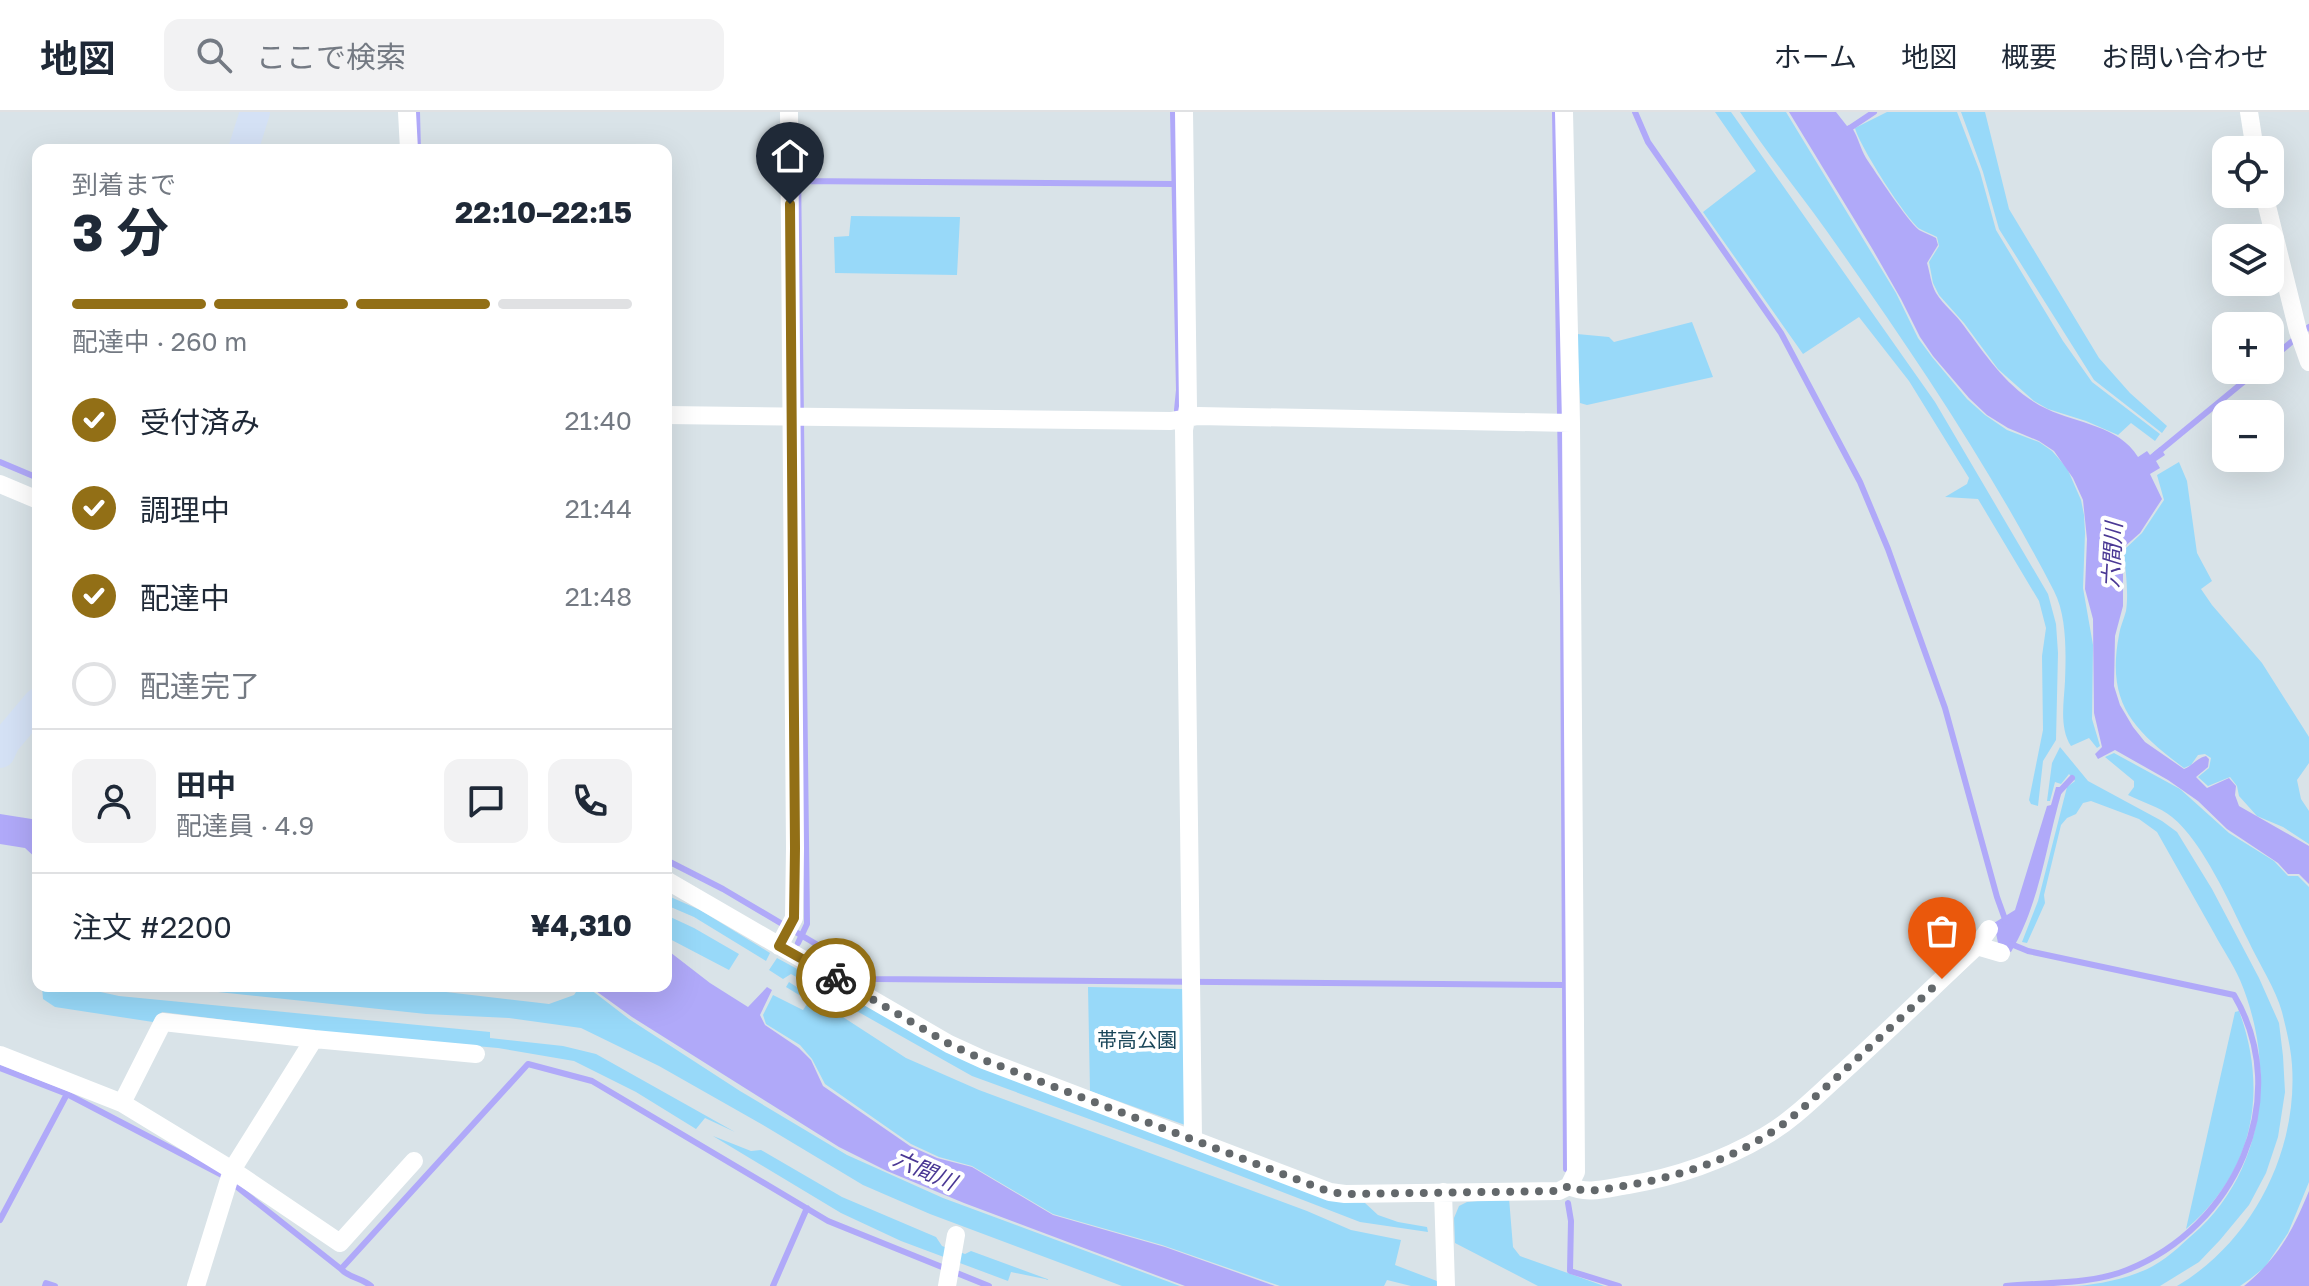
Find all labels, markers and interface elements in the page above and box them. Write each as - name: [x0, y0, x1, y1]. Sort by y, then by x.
- search box: [164, 19, 724, 91]
- icon: search: [192, 33, 236, 77]
- text: 地図: [40, 35, 116, 80]
- text: ここで検索: [256, 39, 406, 75]
- text: ホーム: [1774, 40, 1857, 73]
- text: 地図: [1901, 40, 1957, 73]
- text: 概要: [2001, 40, 2057, 73]
- text: お問い合わせ: [2101, 40, 2269, 73]
- pin: [756, 122, 824, 204]
- icon: home: [768, 134, 812, 178]
- map controls: [2212, 136, 2284, 472]
- button: locate: [2212, 136, 2284, 208]
- text: 到着まで: [72, 169, 176, 200]
- text: 22:10–22:15: [455, 194, 632, 230]
- text: 3 分: [72, 200, 169, 262]
- button: layers: [2212, 224, 2284, 296]
- button: +: [2212, 312, 2284, 384]
- text: 配達中 · 260 m: [72, 326, 247, 357]
- icon: check: [72, 398, 116, 442]
- button: −: [2212, 400, 2284, 472]
- text: 受付済み: [140, 404, 260, 440]
- text: 21:40: [565, 405, 632, 436]
- icon: check: [72, 486, 116, 530]
- text: 調理中: [140, 492, 230, 528]
- text: 21:44: [565, 493, 632, 524]
- water label: 六間川: [2096, 519, 2127, 589]
- icon: check: [72, 574, 116, 618]
- text: 配達中: [140, 580, 230, 616]
- text: 21:48: [565, 581, 632, 612]
- text: 配達完了: [140, 668, 260, 704]
- button: person: [72, 759, 156, 843]
- button: chat: [444, 759, 528, 843]
- button: phone: [548, 759, 632, 843]
- text: 田中: [176, 767, 236, 803]
- text: 配達員 · 4.9: [176, 810, 314, 841]
- pin: [1908, 897, 1976, 979]
- text: ¥4,310: [531, 907, 632, 943]
- text: 注文 #2200: [72, 909, 232, 945]
- icon: bag: [1920, 909, 1964, 953]
- courier: [796, 938, 876, 1018]
- icon: bike: [814, 956, 858, 1000]
- park label: 帯高公園: [1097, 1027, 1177, 1051]
- water label: 六間川: [890, 1144, 963, 1196]

